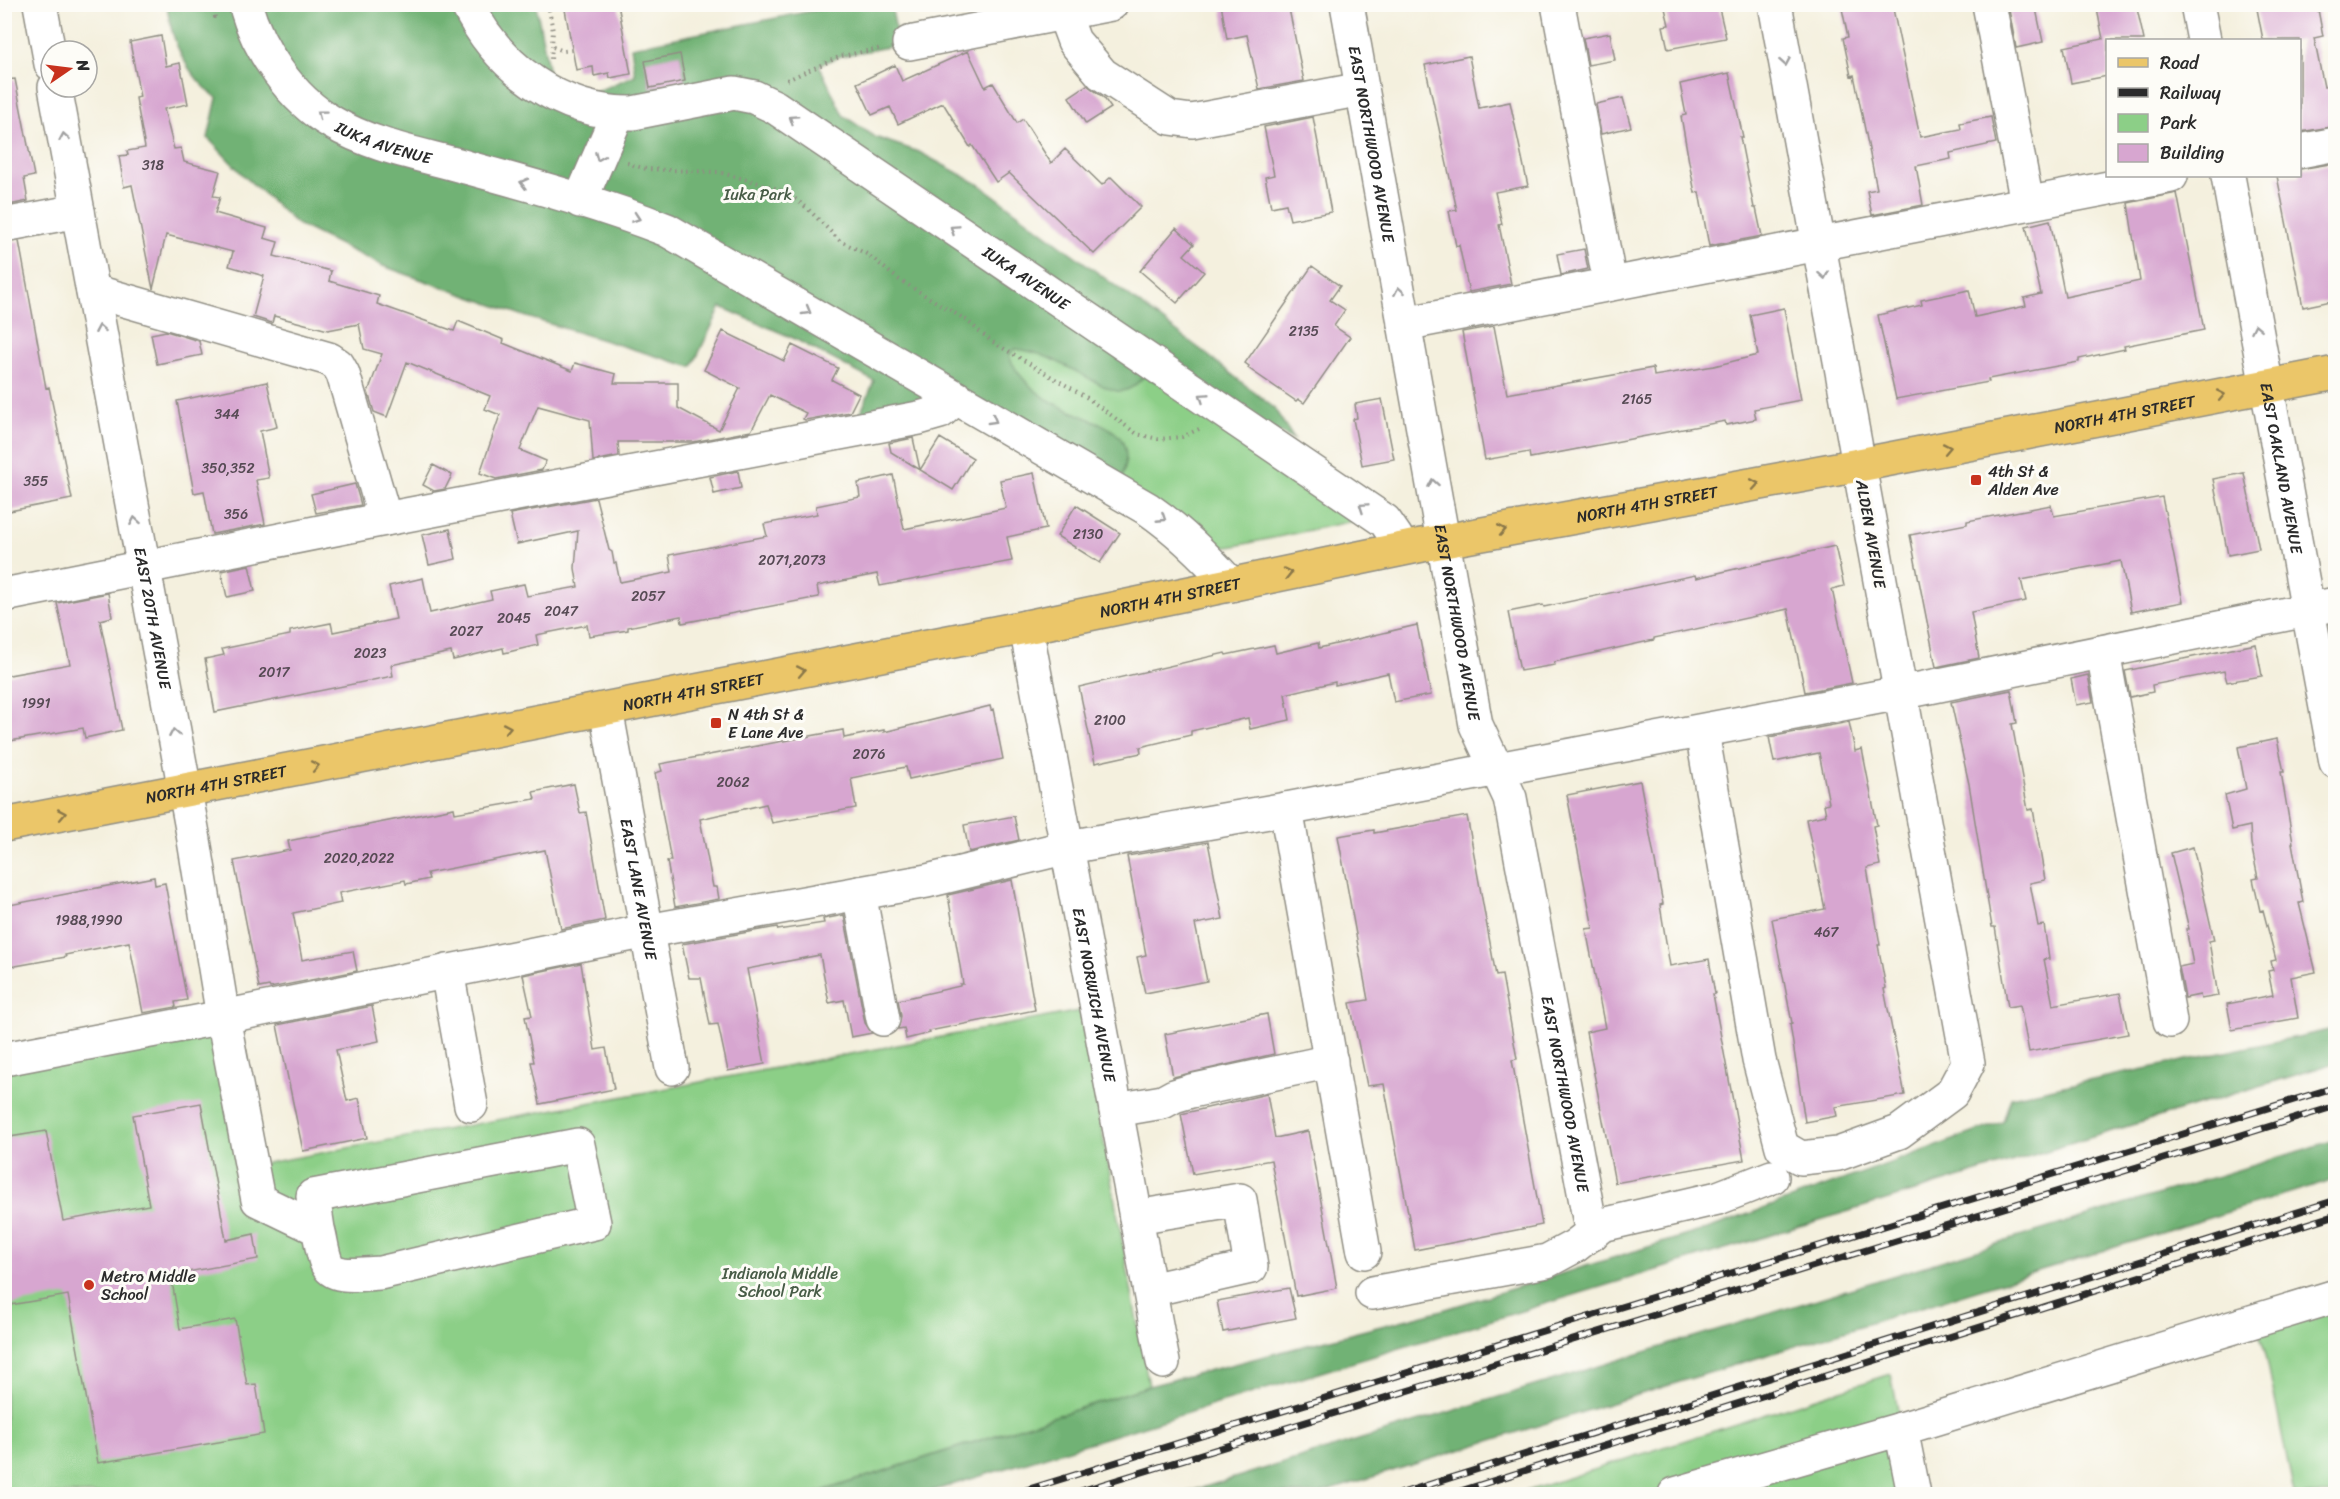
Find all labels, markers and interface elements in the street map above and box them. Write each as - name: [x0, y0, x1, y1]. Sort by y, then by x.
- north arrow: [39, 39, 99, 99]
- legend: [2106, 39, 2301, 177]
- street label: EAST NORTHWOOD AVENUE: [1340, 43, 1404, 246]
- text: Road: [2160, 47, 2200, 79]
- text: N: [67, 56, 99, 75]
- one-way arrow: [1778, 57, 1791, 67]
- text: Railway: [2160, 77, 2222, 109]
- text: Park: [2160, 107, 2197, 139]
- one-way arrow: [316, 110, 327, 121]
- street label: IUKA AVENUE: [329, 112, 436, 172]
- one-way arrow: [788, 115, 799, 126]
- one-way arrow: [59, 133, 71, 142]
- text: Building: [2160, 137, 2224, 169]
- one-way arrow: [594, 151, 606, 162]
- house number: 318: [142, 153, 165, 178]
- one-way arrow: [519, 177, 529, 190]
- park label: Iuka Park: [723, 180, 792, 209]
- one-way arrow: [630, 211, 641, 224]
- one-way arrow: [950, 224, 960, 236]
- street label: IUKA AVENUE: [976, 237, 1077, 318]
- one-way arrow: [1817, 269, 1830, 279]
- one-way arrow: [1393, 287, 1406, 297]
- one-way arrow: [801, 303, 811, 315]
- house number: 2135: [1289, 319, 1320, 344]
- one-way arrow: [2250, 323, 2262, 333]
- one-way arrow: [94, 325, 107, 335]
- street label: EAST OAKLAND AVENUE: [2252, 380, 2312, 557]
- street label: NORTH 4TH STREET: [2051, 386, 2199, 442]
- house number: 2165: [1622, 387, 1653, 412]
- one-way arrow: [2216, 389, 2226, 402]
- one-way arrow: [1198, 393, 1209, 404]
- house number: 344: [214, 402, 240, 427]
- one-way arrow: [987, 413, 998, 424]
- one-way arrow: [1942, 442, 1952, 455]
- house number: 350,352: [201, 456, 255, 481]
- place label: 4th St & Alden Ave: [1987, 457, 2059, 504]
- house number: 355: [24, 469, 49, 494]
- marker: 4th St & Alden Ave: [1969, 473, 1983, 487]
- street label: NORTH 4TH STREET: [1574, 476, 1721, 531]
- street label: ALDEN AVENUE: [1847, 476, 1895, 592]
- one-way arrow: [1750, 478, 1760, 491]
- one-way arrow: [1427, 479, 1440, 489]
- house number: 356: [224, 502, 248, 527]
- one-way arrow: [1359, 503, 1370, 514]
- one-way arrow: [1155, 511, 1166, 522]
- one-way arrow: [129, 516, 142, 526]
- house number: 2130: [1073, 522, 1103, 547]
- street label: EAST NORTHWOOD AVENUE: [1426, 522, 1490, 724]
- one-way arrow: [1496, 524, 1506, 537]
- street label: EAST 20TH AVENUE: [126, 545, 181, 693]
- house number: 2071,2073: [758, 548, 826, 573]
- one-way arrow: [1283, 567, 1293, 580]
- street label: NORTH 4TH STREET: [1097, 568, 1244, 626]
- house number: 2057: [631, 584, 666, 609]
- house number: 2047: [544, 599, 579, 624]
- house number: 2045: [497, 606, 532, 631]
- house number: 2027: [450, 619, 484, 644]
- house number: 2023: [354, 641, 387, 666]
- house number: 2017: [259, 660, 290, 685]
- street label: NORTH 4TH STREET: [620, 663, 767, 719]
- one-way arrow: [796, 665, 806, 678]
- house number: 1991: [21, 691, 51, 716]
- place label: N 4th St & E Lane Ave: [728, 700, 804, 747]
- house number: 2100: [1094, 708, 1126, 733]
- marker: N 4th St & E Lane Ave: [709, 716, 723, 730]
- one-way arrow: [501, 722, 511, 735]
- one-way arrow: [168, 729, 181, 739]
- house number: 2076: [853, 742, 885, 767]
- street label: NORTH 4TH STREET: [143, 756, 290, 812]
- one-way arrow: [310, 760, 320, 773]
- house number: 2062: [717, 770, 749, 795]
- one-way arrow: [57, 808, 67, 821]
- street label: EAST LANE AVENUE: [612, 816, 667, 963]
- house number: 2020,2022: [324, 846, 394, 871]
- street label: EAST NORWICH AVENUE: [1064, 905, 1125, 1085]
- house number: 1988,1990: [55, 908, 123, 933]
- house number: 467: [1814, 920, 1839, 945]
- street label: EAST NORTHWOOD AVENUE: [1533, 993, 1599, 1196]
- park label: Indianola Middle School Park: [721, 1259, 838, 1306]
- place label: Metro Middle School: [101, 1262, 196, 1309]
- marker: Metro Middle School: [82, 1278, 96, 1292]

